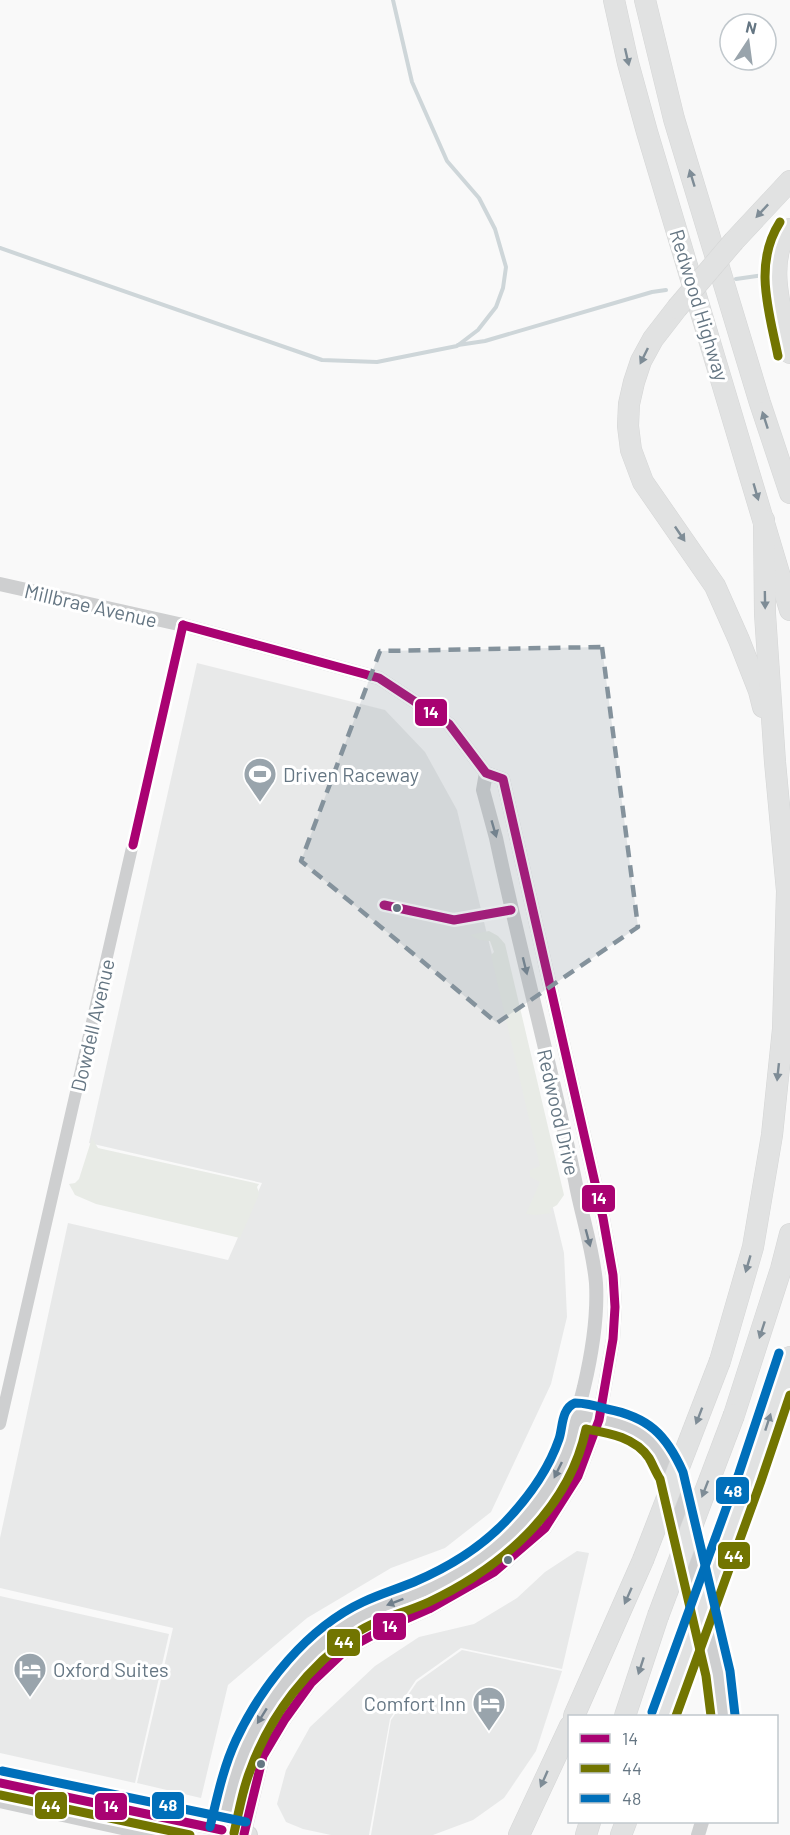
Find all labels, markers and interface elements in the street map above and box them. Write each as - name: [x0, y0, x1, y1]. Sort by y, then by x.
- north arrow: [718, 12, 778, 72]
- text: N: [744, 16, 759, 37]
- one-way arrow: [622, 48, 632, 66]
- one-way arrow: [686, 169, 696, 187]
- one-way arrow: [756, 203, 769, 218]
- street label: Redwood Highway: [665, 226, 735, 384]
- one-way arrow: [640, 348, 649, 365]
- one-way arrow: [760, 410, 770, 428]
- one-way arrow: [751, 483, 761, 501]
- one-way arrow: [674, 526, 685, 542]
- street label: Millbrae Avenue: [22, 578, 160, 632]
- one-way arrow: [760, 590, 770, 609]
- line badge: 14: [414, 698, 448, 727]
- text: 14: [423, 702, 439, 721]
- sports icon: Driven Raceway: [242, 756, 278, 803]
- place label: Driven Raceway: [283, 762, 419, 786]
- one-way arrow: [490, 821, 499, 839]
- unlabelled marker: [391, 902, 403, 914]
- street label: Dowdell Avenue: [65, 956, 119, 1094]
- one-way arrow: [521, 957, 531, 976]
- street label: Redwood Drive: [533, 1046, 585, 1178]
- one-way arrow: [773, 1062, 783, 1081]
- line badge: 14: [581, 1184, 616, 1213]
- text: 14: [591, 1188, 607, 1207]
- one-way arrow: [583, 1229, 593, 1247]
- one-way arrow: [743, 1255, 752, 1273]
- one-way arrow: [756, 1321, 766, 1339]
- one-way arrow: [694, 1407, 703, 1425]
- one-way arrow: [764, 1413, 773, 1431]
- one-way arrow: [554, 1461, 563, 1478]
- line badge: 48: [715, 1476, 750, 1505]
- one-way arrow: [700, 1481, 710, 1499]
- text: 48: [724, 1481, 743, 1500]
- line badge: 44: [717, 1541, 751, 1570]
- text: 44: [724, 1546, 744, 1565]
- unlabelled marker: [502, 1554, 514, 1566]
- one-way arrow: [623, 1587, 632, 1604]
- one-way arrow: [385, 1597, 403, 1607]
- line badge: 14: [372, 1612, 407, 1641]
- text: 14: [382, 1616, 398, 1635]
- line badge: 44: [326, 1628, 361, 1657]
- text: 44: [334, 1632, 354, 1651]
- hotel icon: Oxford Suites: [12, 1651, 48, 1698]
- place label: Oxford Suites: [53, 1657, 169, 1681]
- one-way arrow: [636, 1657, 645, 1675]
- hotel icon: Comfort Inn: [471, 1685, 507, 1732]
- place label: Comfort Inn: [364, 1691, 466, 1715]
- one-way arrow: [256, 1708, 267, 1724]
- legend: [568, 1715, 778, 1823]
- text: 14: [622, 1727, 638, 1749]
- text: 44: [622, 1757, 642, 1779]
- unlabelled marker: [255, 1758, 267, 1770]
- one-way arrow: [540, 1770, 549, 1787]
- text: 48: [622, 1787, 641, 1809]
- line badge: 44: [34, 1791, 68, 1820]
- line badge: 48: [151, 1791, 185, 1820]
- line badge: 14: [94, 1792, 128, 1821]
- text: 48: [159, 1795, 178, 1814]
- text: 44: [41, 1796, 61, 1815]
- text: 14: [103, 1796, 119, 1815]

